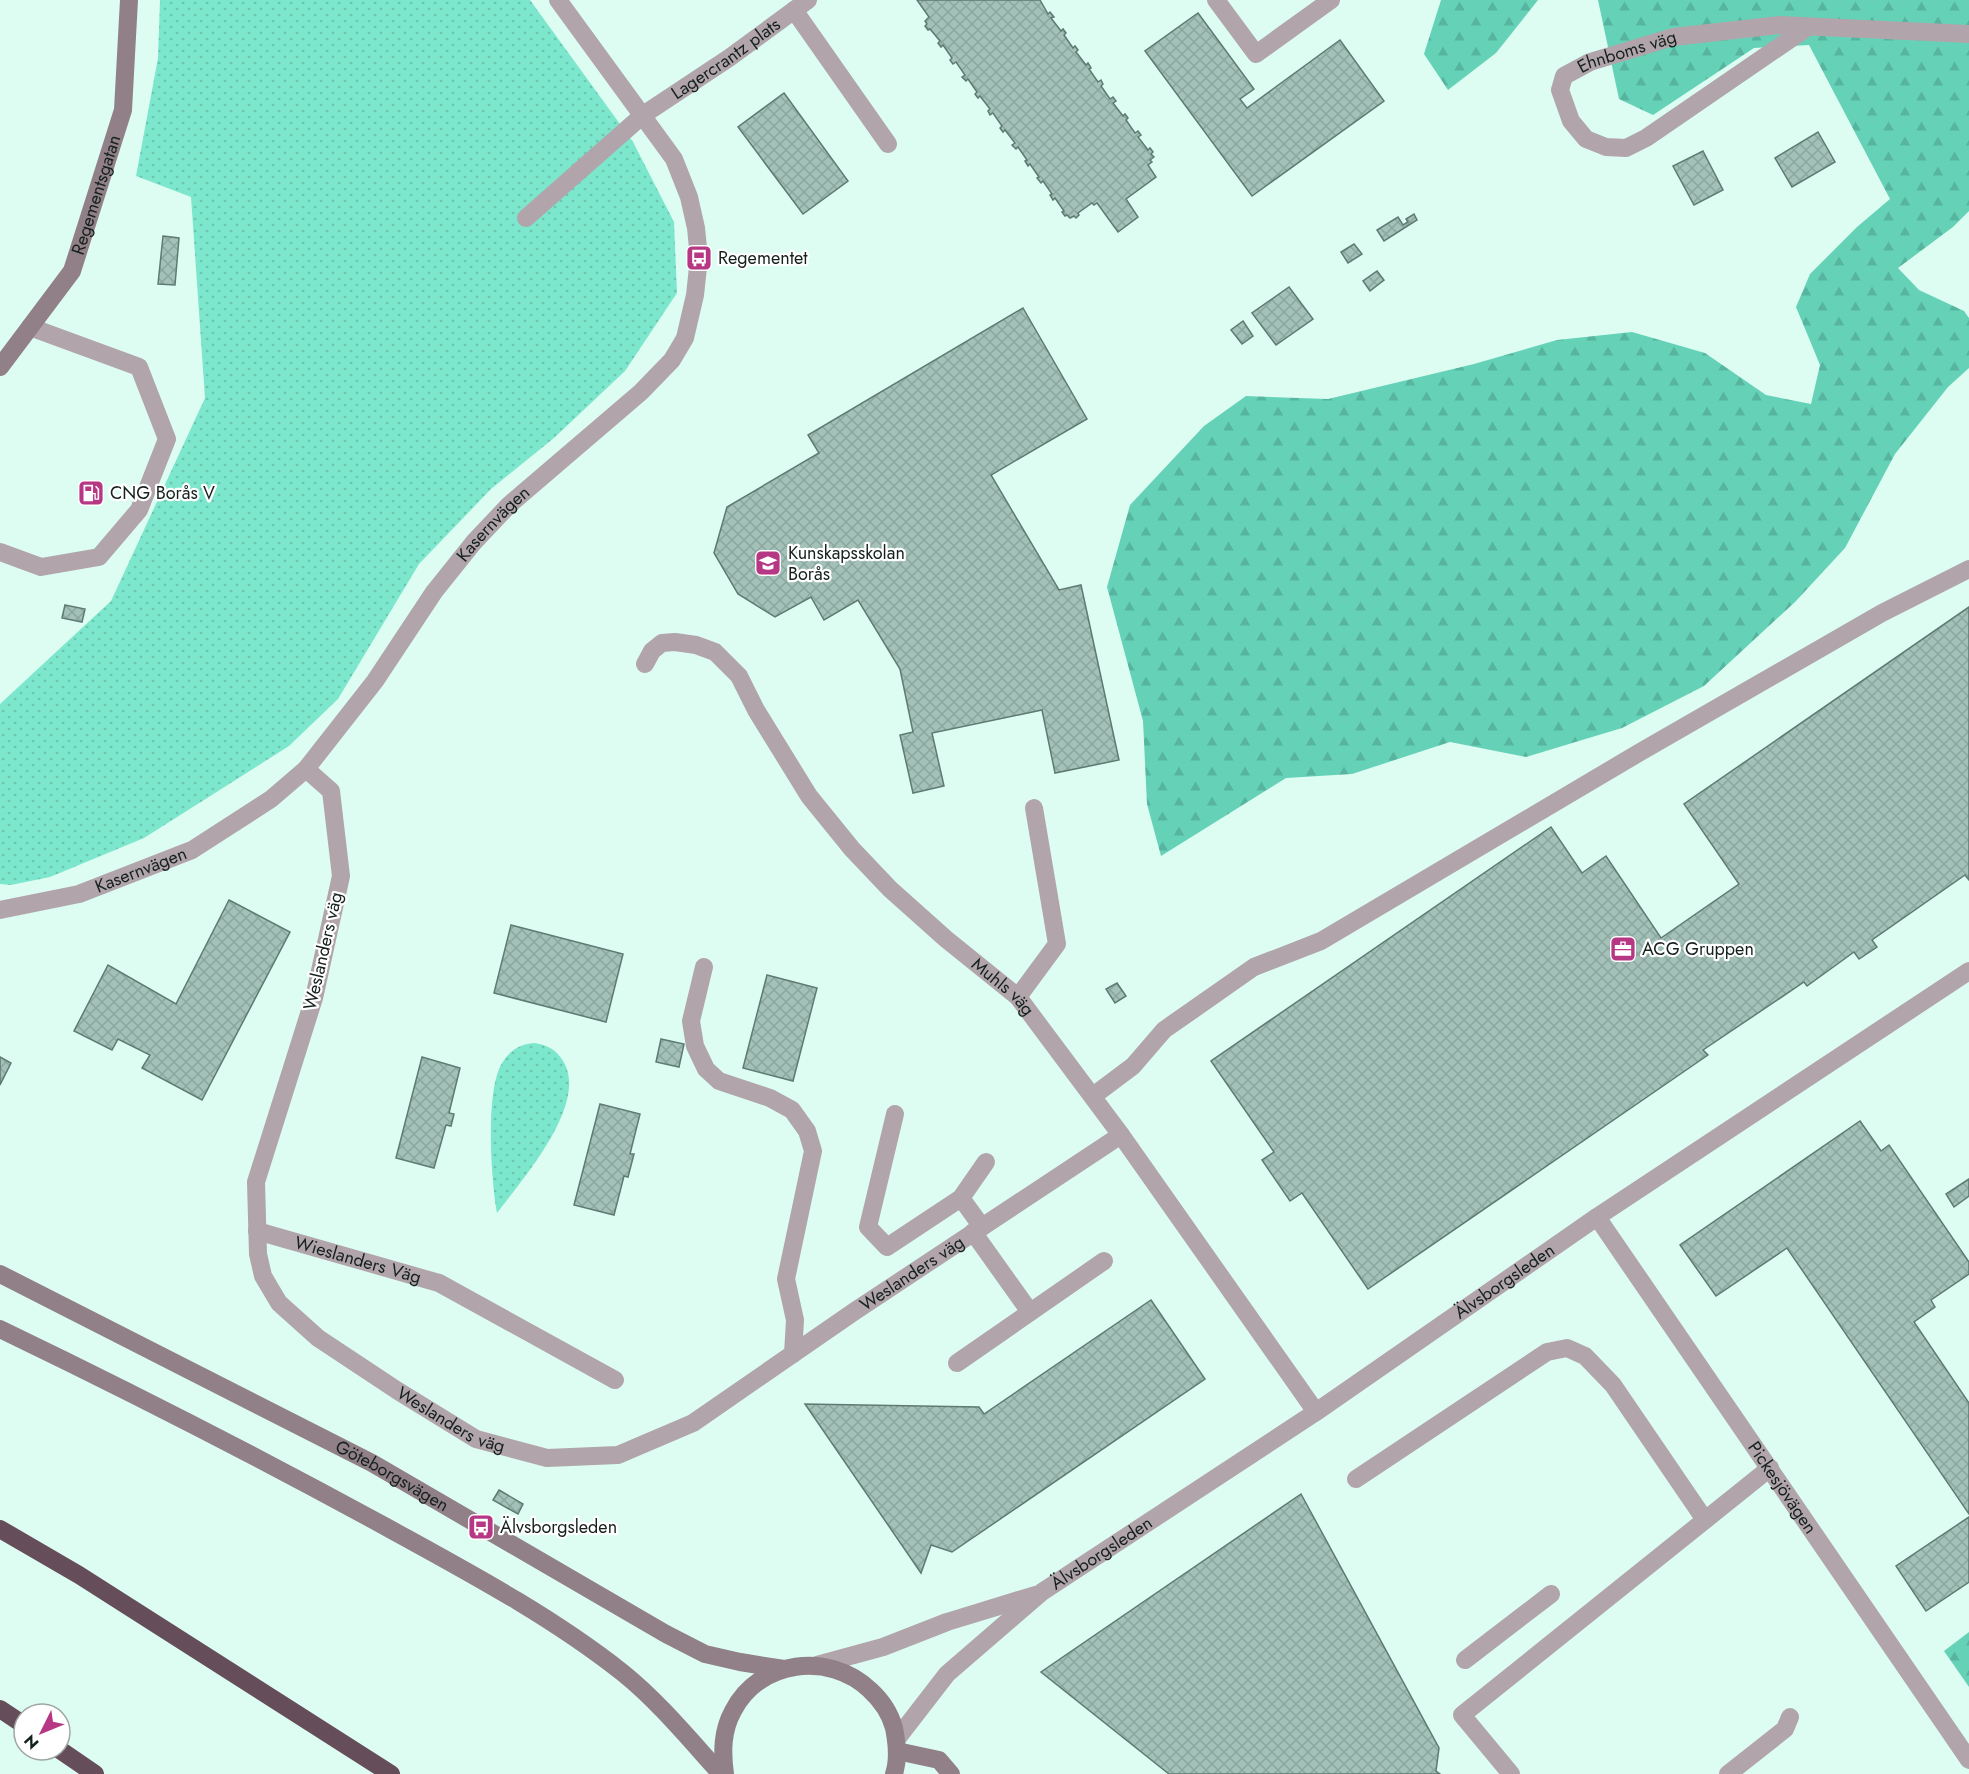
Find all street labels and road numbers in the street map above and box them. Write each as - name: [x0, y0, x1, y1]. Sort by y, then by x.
- street label: Lagercrantz plats: [666, 12, 786, 106]
- street label: Ehnboms väg: [1572, 24, 1679, 80]
- street label: Regementsgatan: [65, 131, 127, 258]
- street label: Kasernvägen: [450, 480, 535, 567]
- street label: Kasernvägen: [91, 840, 191, 900]
- street label: Weslanders väg: [297, 889, 349, 1013]
- street label: Muhls väg: [966, 951, 1041, 1021]
- street label: Wieslanders Väg: [292, 1229, 424, 1290]
- street label: Weslanders väg: [854, 1229, 969, 1317]
- street label: Älvsborgsleden: [1449, 1237, 1560, 1325]
- street label: Weslanders väg: [392, 1380, 508, 1459]
- street label: Göteborgsvägen: [331, 1434, 454, 1518]
- street label: Pickesjövägen: [1741, 1436, 1823, 1539]
- street label: Älvsborgsleden: [1045, 1510, 1158, 1596]

